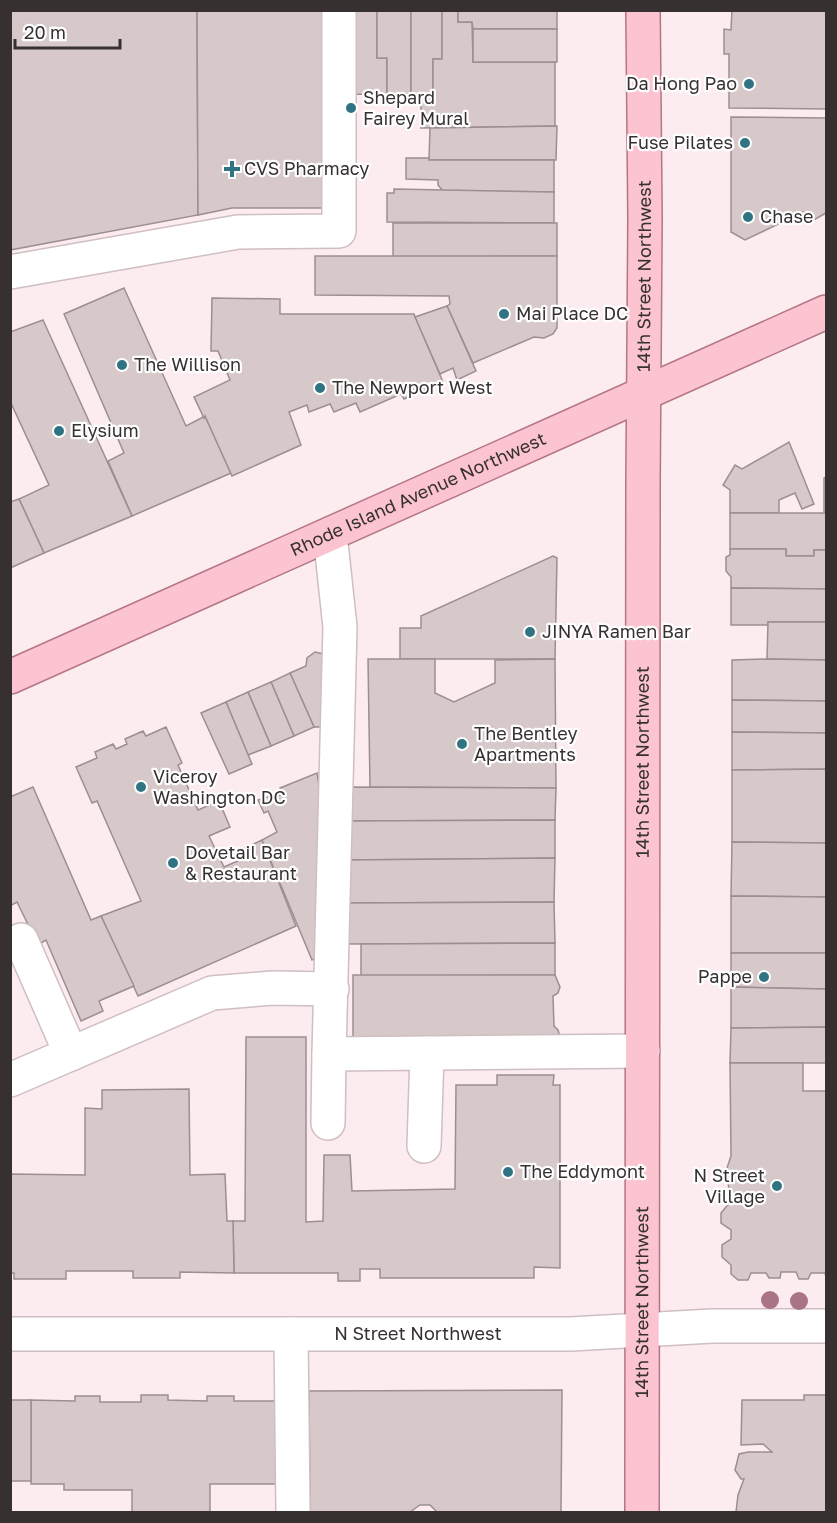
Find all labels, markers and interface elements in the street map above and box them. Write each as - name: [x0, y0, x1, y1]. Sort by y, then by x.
- scale bar: [15, 12, 120, 50]
- text: 20 m: [24, 21, 66, 43]
- place label: Da Hong Pao: [626, 72, 737, 94]
- marker: Da Hong Pao: [742, 77, 756, 91]
- place label: Shepard Fairey Mural: [363, 86, 469, 129]
- marker: Shepard Fairey Mural: [344, 101, 358, 115]
- place label: Fuse Pilates: [627, 131, 733, 153]
- marker: Fuse Pilates: [738, 136, 752, 150]
- place label: CVS Pharmacy: [244, 157, 369, 179]
- marker: CVS Pharmacy: [225, 162, 239, 176]
- street label: 14th Street Northwest: [632, 180, 655, 372]
- place label: Chase: [760, 205, 813, 227]
- marker: Chase: [741, 210, 755, 224]
- place label: Mai Place DC: [516, 302, 628, 324]
- marker: Mai Place DC: [497, 307, 511, 321]
- place label: The Willison: [134, 353, 241, 375]
- marker: The Willison: [115, 358, 129, 372]
- place label: The Newport West: [332, 376, 492, 398]
- marker: The Newport West: [313, 381, 327, 395]
- place label: Elysium: [71, 419, 139, 441]
- marker: Elysium: [52, 424, 66, 438]
- street label: Rhode Island Avenue Northwest: [286, 427, 549, 560]
- place label: JINYA Ramen Bar: [542, 620, 691, 642]
- marker: JINYA Ramen Bar: [523, 625, 537, 639]
- street label: 14th Street Northwest: [631, 666, 653, 858]
- place label: The Bentley Apartments: [474, 722, 578, 765]
- marker: The Bentley Apartments: [455, 737, 469, 751]
- place label: Viceroy Washington DC: [153, 765, 286, 808]
- marker: Viceroy Washington DC: [134, 780, 148, 794]
- place label: Dovetail Bar & Restaurant: [185, 841, 297, 884]
- marker: Dovetail Bar & Restaurant: [166, 856, 180, 870]
- place label: Pappe: [698, 965, 752, 987]
- marker: Pappe: [757, 970, 771, 984]
- place label: The Eddymont: [520, 1160, 645, 1182]
- place label: N Street Village: [694, 1164, 765, 1207]
- marker: The Eddymont: [501, 1165, 515, 1179]
- marker: N Street Village: [770, 1179, 784, 1193]
- street label: 14th Street Northwest: [630, 1206, 652, 1398]
- street label: N Street Northwest: [334, 1322, 502, 1344]

